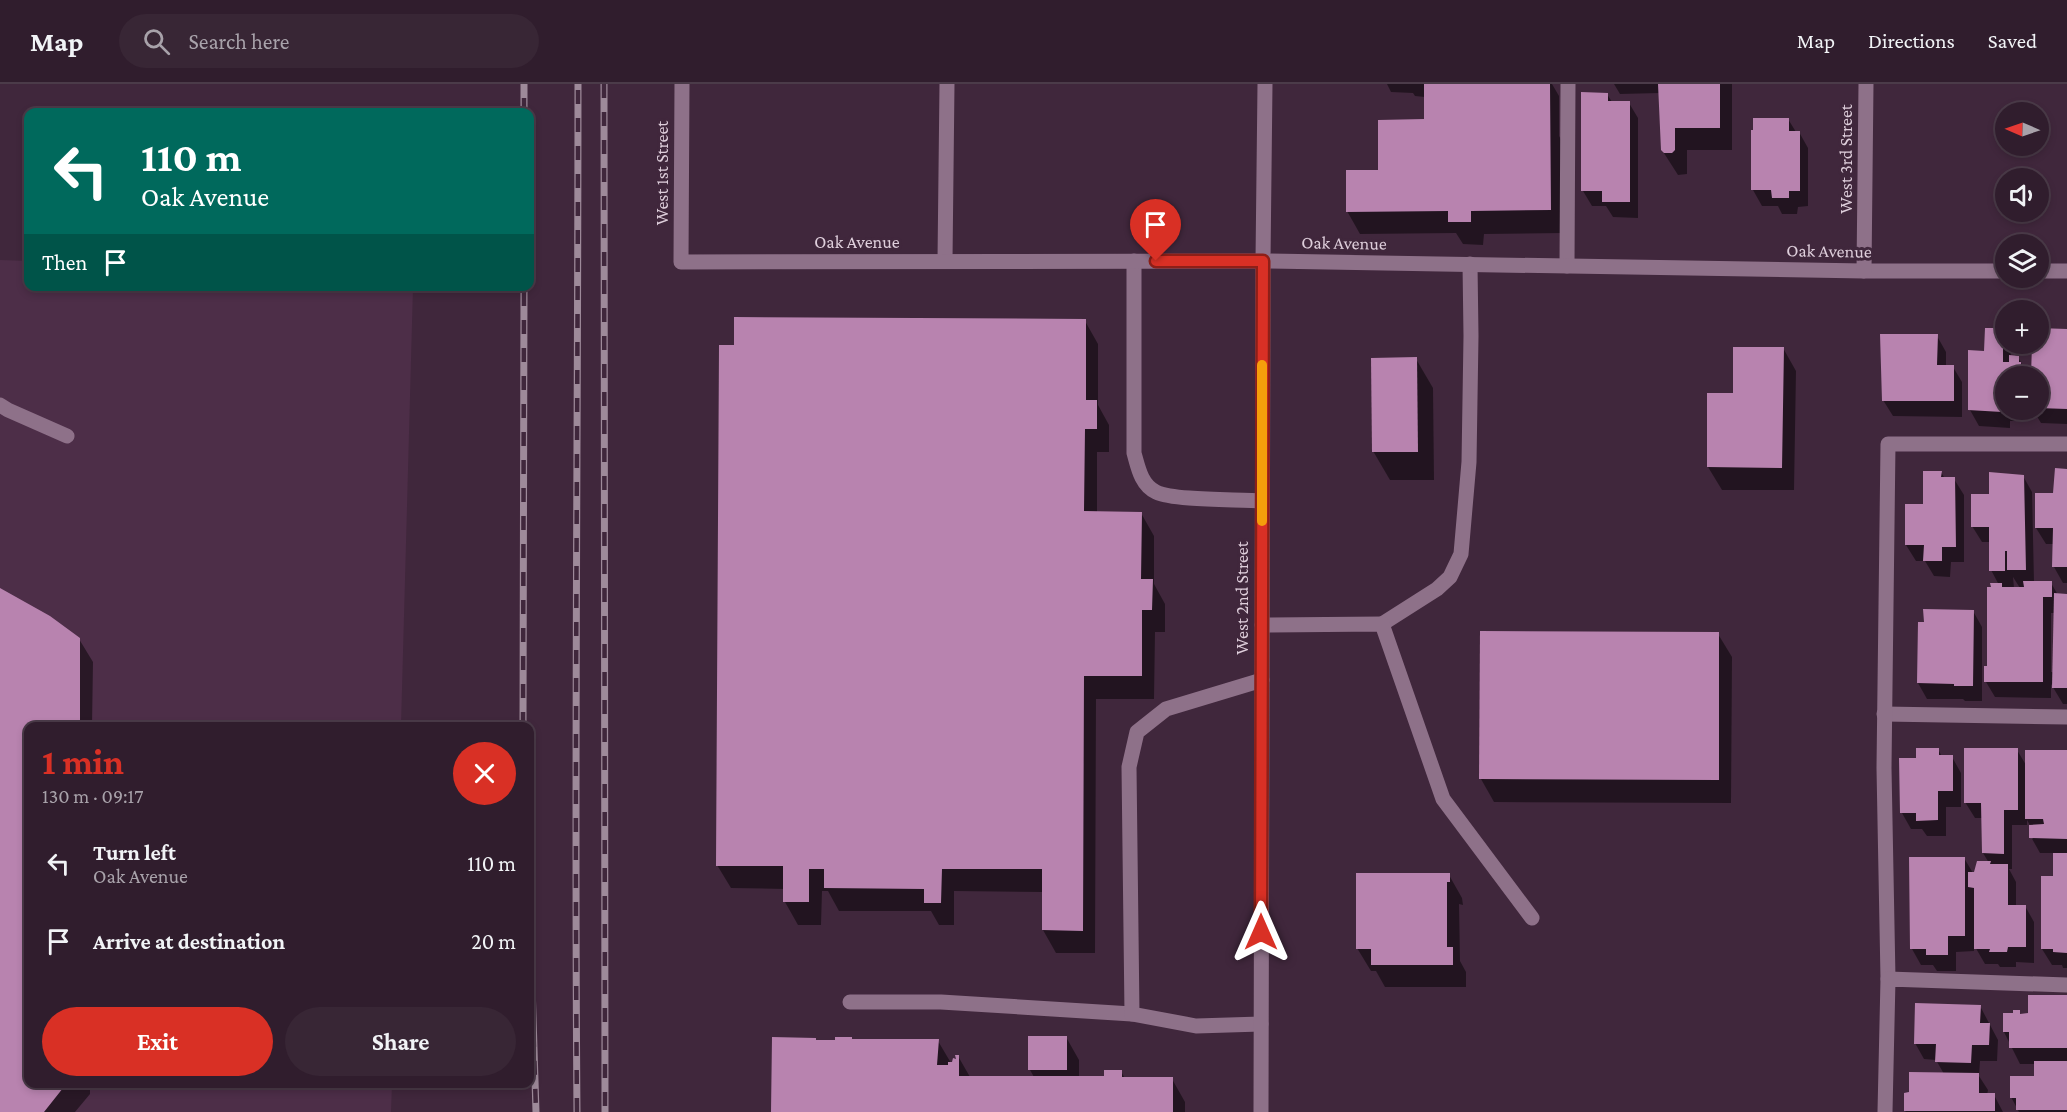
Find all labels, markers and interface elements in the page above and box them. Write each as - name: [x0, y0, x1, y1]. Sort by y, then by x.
- search box: [119, 14, 539, 68]
- icon: search: [140, 25, 173, 58]
- text: Map: [30, 26, 83, 57]
- text: Search here: [188, 29, 289, 54]
- text: Map: [1797, 29, 1835, 53]
- text: Directions: [1868, 29, 1955, 53]
- text: Saved: [1988, 29, 2037, 53]
- north arrow: [1995, 102, 2049, 156]
- map controls: [1995, 102, 2049, 420]
- street label: West 3rd Street: [1836, 103, 1856, 214]
- street label: West 1st Street: [652, 120, 672, 225]
- icon: left: [42, 132, 120, 210]
- text: 110 m: [141, 133, 242, 180]
- button: sound: [1995, 168, 2049, 222]
- text: Oak Avenue: [141, 182, 269, 212]
- pin: [1130, 199, 1181, 261]
- icon: arrive: [1139, 208, 1172, 241]
- street label: Oak Avenue: [814, 232, 900, 252]
- street label: Oak Avenue: [1301, 232, 1387, 254]
- button: layers: [1995, 234, 2049, 288]
- street label: Oak Avenue: [1786, 240, 1872, 262]
- icon: arrive: [99, 246, 132, 279]
- text: Then: [42, 250, 87, 275]
- button: +: [1995, 300, 2049, 354]
- button: −: [1995, 366, 2049, 420]
- street label: West 2nd Street: [1232, 540, 1252, 655]
- text: 1 min: [42, 742, 124, 782]
- button: close: [453, 742, 516, 805]
- text: 130 m · 09:17: [42, 785, 143, 807]
- text: Turn left: [93, 840, 176, 865]
- icon: left: [42, 847, 75, 880]
- text: 110 m: [467, 851, 516, 876]
- text: Oak Avenue: [93, 865, 188, 887]
- position arrow: [1229, 900, 1293, 964]
- icon: arrive: [42, 925, 75, 958]
- text: Arrive at destination: [93, 929, 285, 954]
- text: 20 m: [471, 929, 516, 954]
- button: Exit: [42, 1007, 273, 1076]
- button: Share: [285, 1007, 516, 1076]

